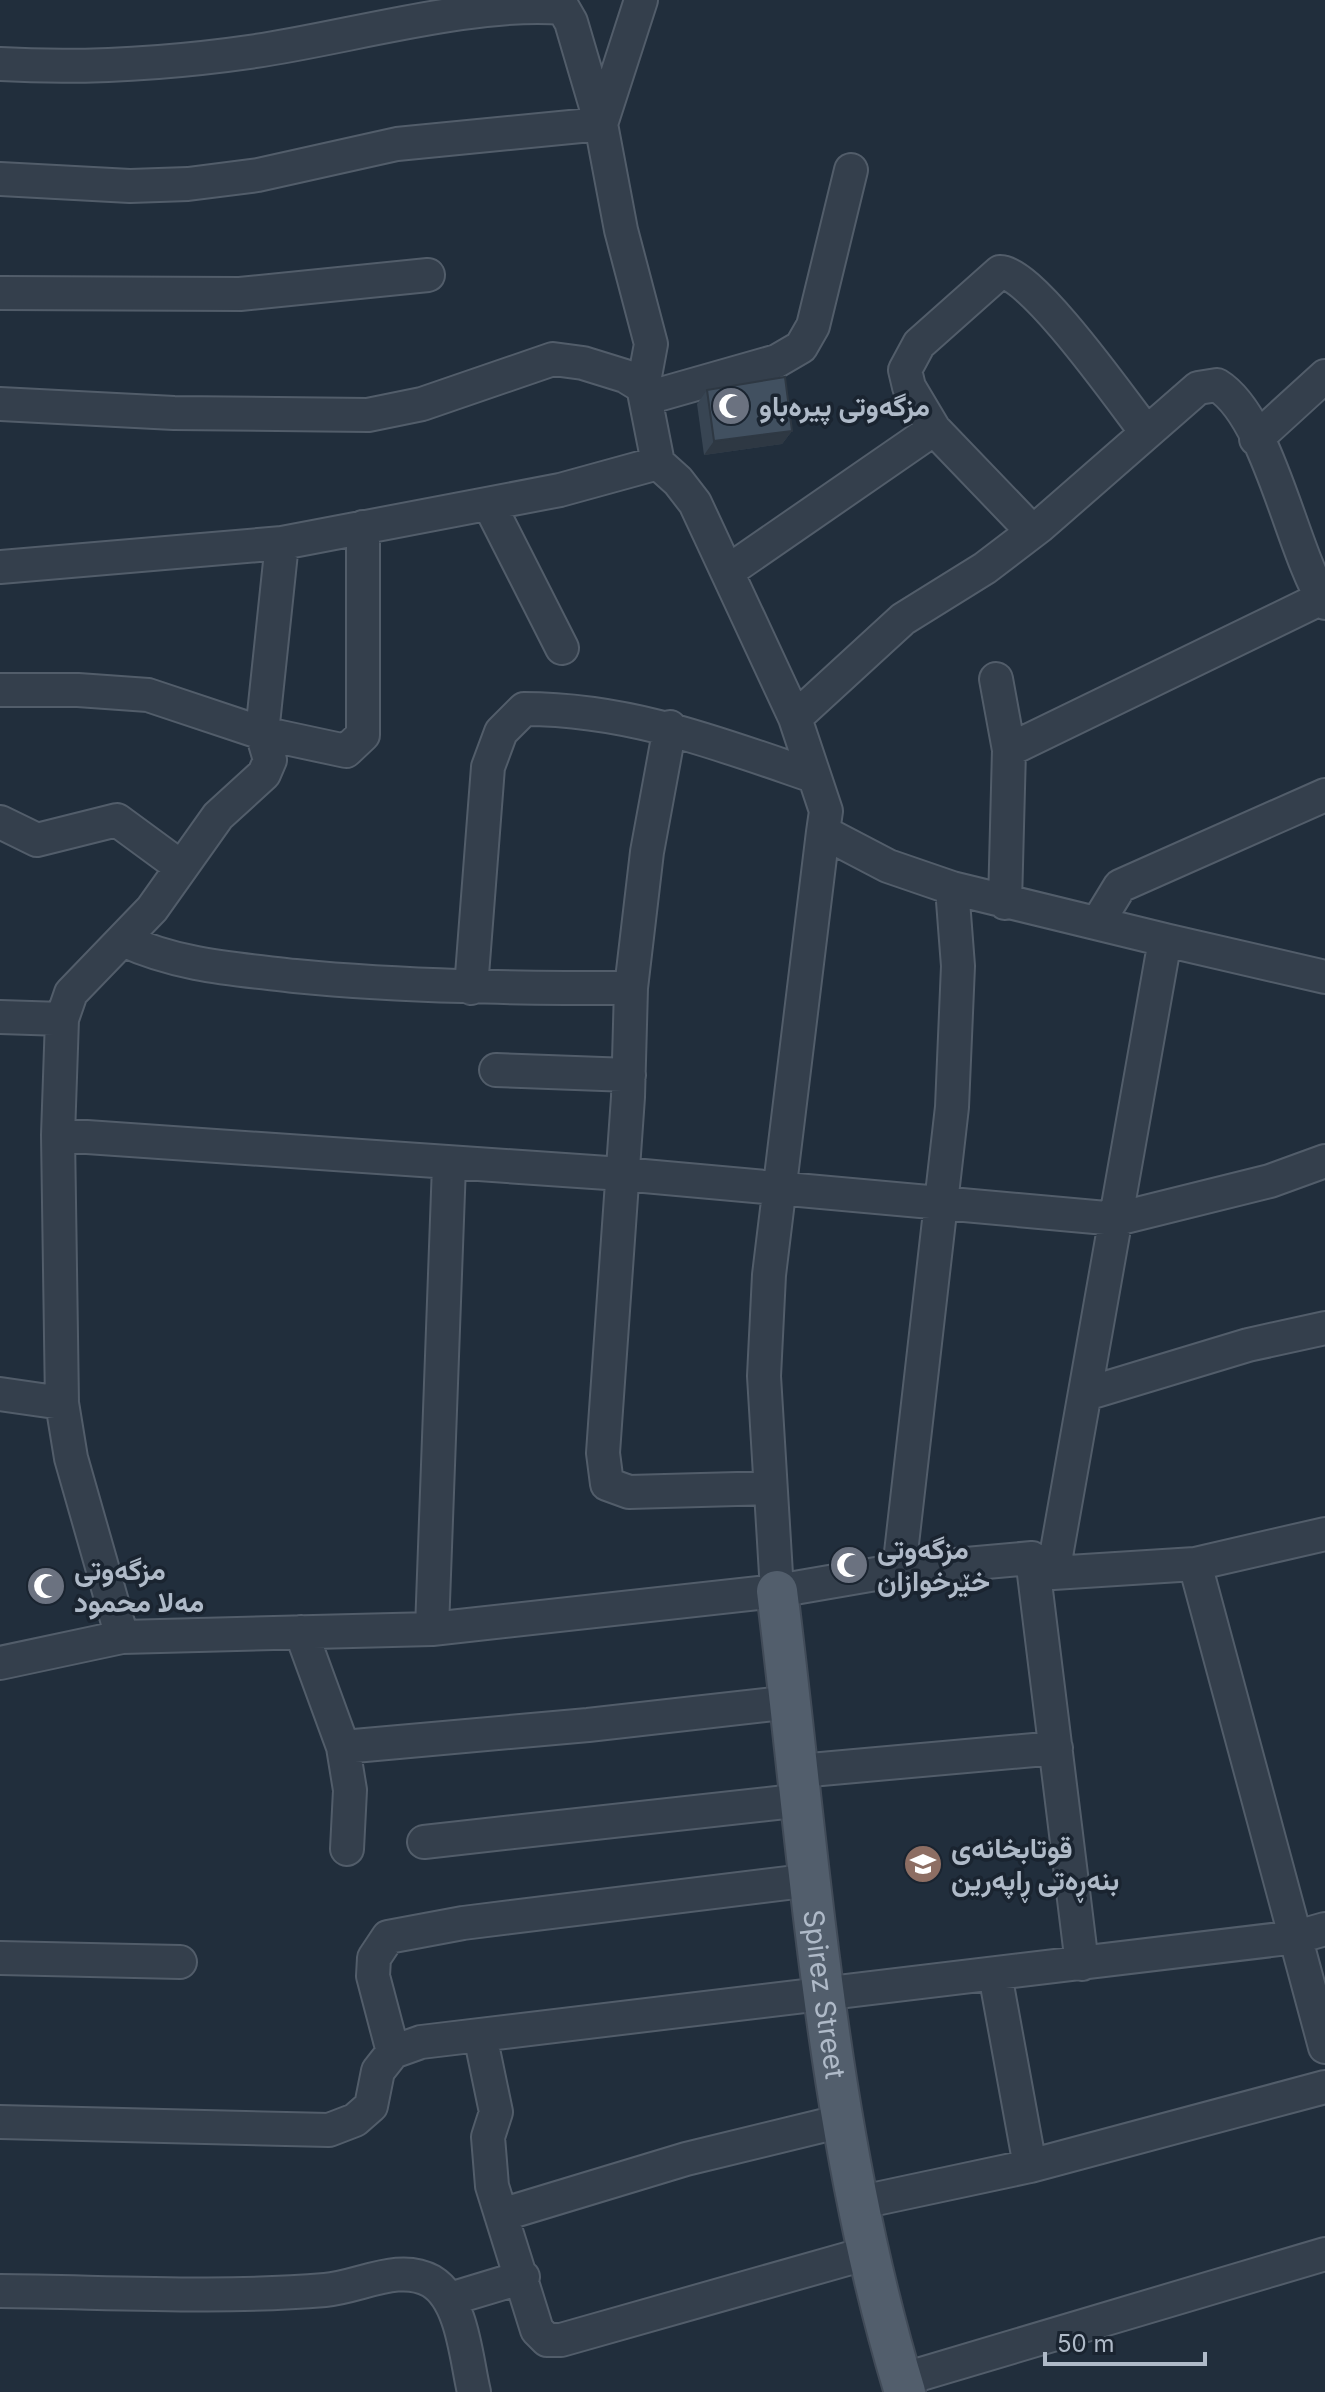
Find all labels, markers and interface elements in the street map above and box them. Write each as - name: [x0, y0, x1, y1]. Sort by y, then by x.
- mosque icon: مزگەوتی پیرەباو: [710, 385, 752, 427]
- place label: مزگەوتی پیرەباو: [759, 389, 930, 426]
- place label: مزگەوتی خێرخوازان: [877, 1532, 990, 1599]
- mosque icon: مزگەوتی خێرخوازان: [828, 1544, 870, 1586]
- place label: مزگه‌وتی مه‌لا محمود: [74, 1553, 204, 1620]
- mosque icon: مزگه‌وتی مه‌لا محمود: [25, 1565, 67, 1607]
- place label: قوتابخانەی بنەڕەتی ڕاپەرین: [951, 1831, 1119, 1903]
- school or university icon: قوتابخانەی بنەڕەتی ڕاپەرین: [902, 1843, 944, 1885]
- street label: Spirez Street: [796, 1908, 853, 2081]
- scale bar: [1045, 2316, 1205, 2366]
- text: 50 m: [1057, 2329, 1115, 2358]

